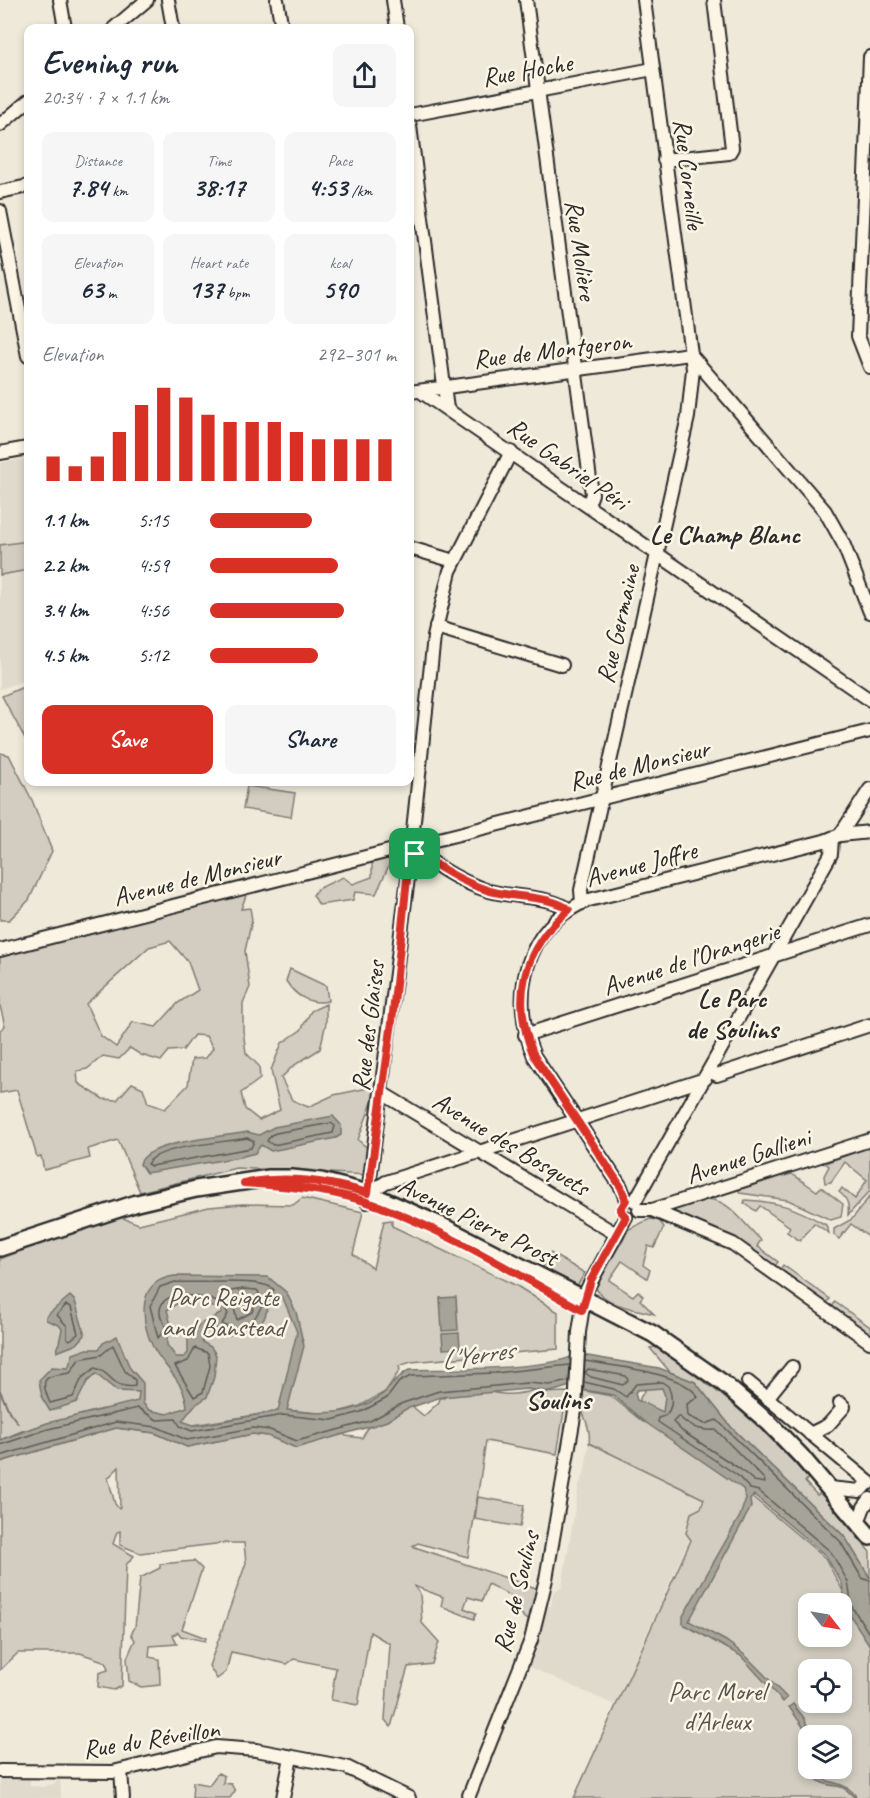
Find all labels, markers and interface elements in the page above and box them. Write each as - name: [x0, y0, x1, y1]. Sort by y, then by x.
- text: Evening run: [42, 41, 177, 83]
- button: share: [333, 44, 396, 107]
- street label: Rue Hoche: [479, 45, 577, 94]
- text: 20:34 · 7 × 1.1 km: [42, 85, 169, 110]
- street label: Rue Corneille: [666, 117, 712, 233]
- text: Distance: [74, 151, 122, 171]
- text: Time: [207, 151, 231, 171]
- text: Pace: [328, 151, 352, 171]
- text: 7.84: [68, 171, 108, 204]
- text: 38:17: [193, 171, 245, 204]
- text: 4:53: [308, 171, 348, 204]
- text: km: [108, 181, 128, 201]
- text: /km: [348, 181, 372, 201]
- street label: Rue Molière: [558, 198, 605, 305]
- text: Elevation: [73, 253, 123, 273]
- text: Heart rate: [190, 253, 248, 273]
- text: kcal: [329, 253, 351, 273]
- text: 63: [80, 273, 104, 306]
- text: 137: [189, 273, 224, 306]
- text: 590: [323, 273, 357, 306]
- text: m: [104, 283, 116, 303]
- text: bpm: [224, 283, 249, 303]
- street label: Rue de Montgeron: [471, 324, 634, 376]
- text: Elevation: [42, 342, 104, 367]
- text: 292–301 m: [317, 342, 396, 367]
- street label: Rue Gabriel Péri: [501, 410, 638, 520]
- text: 1.1 km: [42, 508, 89, 533]
- text: 5:15: [138, 508, 169, 533]
- district label: Le Champ Blanc: [650, 517, 801, 551]
- text: 2.2 km: [42, 553, 89, 578]
- text: 4:59: [138, 553, 169, 578]
- street label: Rue Germaine: [588, 560, 648, 686]
- text: 3.4 km: [42, 598, 89, 623]
- text: 4:56: [138, 598, 169, 623]
- text: 4.5 km: [42, 643, 88, 668]
- text: 5:12: [138, 643, 169, 668]
- button: Save: [42, 705, 213, 774]
- button: Share: [225, 705, 396, 774]
- street label: Rue de Monsieur: [566, 731, 715, 798]
- pin: [389, 828, 440, 879]
- street label: Avenue Joffre: [582, 833, 702, 895]
- icon: arrive: [398, 837, 431, 870]
- street label: Avenue de Monsieur: [110, 840, 287, 914]
- street label: Avenue de l'Orangerie: [598, 914, 786, 1003]
- street label: Rue des Glaises: [344, 957, 393, 1093]
- district label: Le Parc de Soulins: [686, 981, 780, 1046]
- street label: Avenue des Bosquets: [427, 1084, 597, 1205]
- street label: Avenue Gallieni: [682, 1119, 817, 1192]
- street label: Avenue Pierre Prost: [393, 1168, 565, 1275]
- park label: Parc Reigate and Banstead: [162, 1281, 288, 1344]
- water label: L'Yerres: [438, 1332, 520, 1377]
- district label: Soulins: [526, 1383, 593, 1417]
- street label: Rue de Soulins: [485, 1526, 547, 1656]
- north arrow: [798, 1593, 852, 1647]
- map controls: [798, 1593, 852, 1779]
- button: locate: [798, 1659, 852, 1713]
- park label: Parc Morel d’Arleux: [668, 1675, 770, 1738]
- street label: Rue du Réveillon: [80, 1712, 223, 1766]
- button: layers: [798, 1725, 852, 1779]

